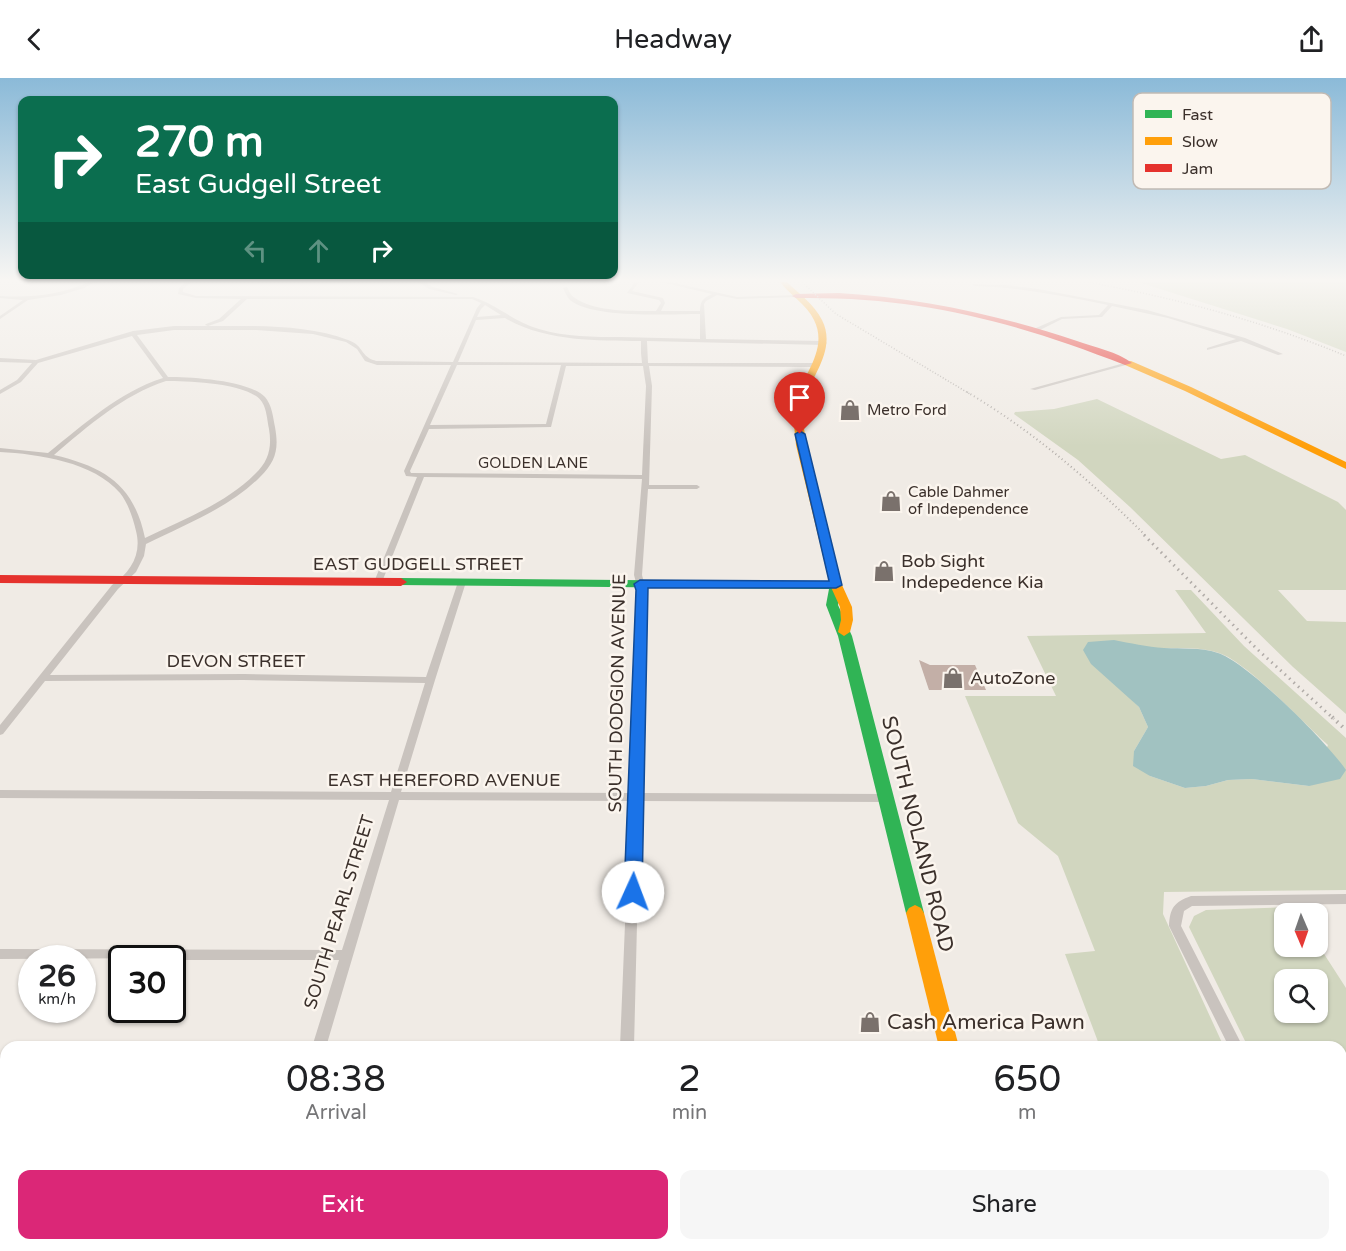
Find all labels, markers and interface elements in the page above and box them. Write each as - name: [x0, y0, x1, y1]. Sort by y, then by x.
- icon: back: [18, 23, 51, 56]
- text: Headway: [614, 23, 732, 56]
- icon: share: [1295, 23, 1328, 56]
- legend: [1133, 93, 1331, 189]
- text: Fast: [1182, 105, 1213, 125]
- text: 270 m: [135, 117, 264, 168]
- icon: right: [36, 120, 114, 198]
- text: Slow: [1182, 132, 1218, 152]
- text: Jam: [1182, 159, 1213, 179]
- text: East Gudgell Street: [135, 168, 381, 201]
- icon: left: [239, 234, 272, 267]
- icon: ahead: [302, 234, 335, 267]
- icon: right: [365, 234, 398, 267]
- pin: [774, 372, 825, 434]
- icon: arrive: [783, 381, 816, 414]
- shop icon: Metro Ford: [838, 398, 862, 422]
- place label: Metro Ford: [867, 401, 947, 419]
- street label: GOLDEN LANE: [478, 454, 588, 472]
- place label: Cable Dahmer of Independence: [908, 483, 1029, 518]
- shop icon: Cable Dahmer of Independence: [879, 489, 903, 513]
- place label: Bob Sight Indepedence Kia: [901, 550, 1044, 593]
- street label: EAST GUDGELL STREET: [313, 553, 523, 575]
- shop icon: Bob Sight Indepedence Kia: [872, 559, 896, 583]
- street label: SOUTH DODGION AVENUE: [604, 573, 630, 813]
- street label: DEVON STREET: [166, 650, 306, 672]
- shop icon: AutoZone: [941, 666, 965, 690]
- place label: AutoZone: [970, 667, 1055, 689]
- street label: SOUTH NOLAND ROAD: [876, 713, 959, 955]
- street label: EAST HEREFORD AVENUE: [328, 769, 560, 791]
- street label: SOUTH PEARL STREET: [299, 812, 379, 1012]
- position arrow: [601, 860, 665, 924]
- north arrow: [1274, 903, 1328, 957]
- map controls: [1274, 903, 1328, 1023]
- speed limit sign: 30: [108, 945, 186, 1023]
- text: 26: [38, 958, 76, 995]
- button: search: [1274, 969, 1328, 1023]
- text: km/h: [38, 990, 76, 1008]
- shop icon: Cash America Pawn: [858, 1010, 882, 1034]
- place label: Cash America Pawn: [887, 1010, 1085, 1035]
- text: 08:38: [286, 1058, 386, 1101]
- text: 2: [678, 1058, 701, 1101]
- text: 650: [993, 1058, 1061, 1101]
- text: Arrival: [305, 1101, 367, 1125]
- text: min: [672, 1101, 707, 1125]
- text: m: [1018, 1101, 1036, 1125]
- button: Exit: [18, 1170, 668, 1239]
- button: Share: [680, 1170, 1329, 1239]

